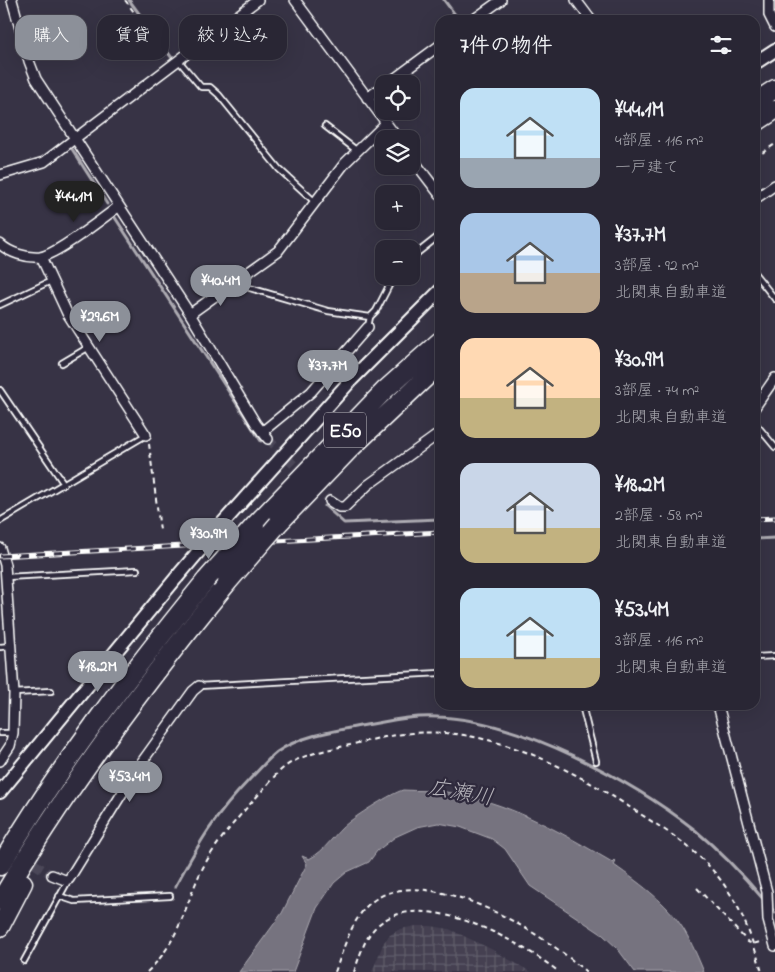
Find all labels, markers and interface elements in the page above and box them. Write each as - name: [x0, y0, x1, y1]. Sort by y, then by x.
- chip: 購入: [15, 15, 87, 60]
- chip: 賃貸: [97, 15, 169, 60]
- chip: 絞り込み: [179, 15, 287, 60]
- icon: filters: [707, 31, 735, 59]
- text: 7件の物件: [460, 32, 553, 62]
- map controls: [375, 75, 420, 285]
- button: locate: [375, 75, 420, 120]
- text: ¥44.1M: [615, 96, 664, 126]
- icon: home: [500, 108, 560, 168]
- text: 4部屋 · 116 m²: [615, 129, 703, 153]
- button: layers: [375, 130, 420, 175]
- text: 一戸建て: [615, 156, 679, 180]
- pin: ¥44.1M: [33, 180, 115, 223]
- text: ¥44.1M: [55, 185, 93, 209]
- button: +: [375, 185, 420, 230]
- text: ¥37.7M: [615, 221, 666, 251]
- icon: home: [500, 233, 560, 293]
- button: −: [375, 240, 420, 285]
- text: 3部屋 · 92 m²: [615, 254, 699, 278]
- pin: ¥40.4M: [180, 264, 262, 307]
- text: ¥40.4M: [201, 269, 241, 293]
- text: 北関東自動車道: [615, 281, 727, 305]
- pin: ¥29.6M: [59, 300, 141, 343]
- text: ¥29.6M: [80, 305, 120, 329]
- text: ¥30.9M: [615, 346, 664, 376]
- pin: ¥37.7M: [287, 350, 369, 392]
- text: ¥37.7M: [308, 354, 348, 378]
- icon: home: [500, 358, 560, 418]
- text: 3部屋 · 74 m²: [615, 379, 699, 403]
- text: 北関東自動車道: [615, 406, 727, 430]
- road number: E50: [324, 412, 366, 448]
- text: ¥18.2M: [615, 471, 665, 501]
- icon: home: [500, 483, 560, 543]
- text: 2部屋 · 58 m²: [615, 504, 703, 528]
- pin: ¥30.9M: [168, 518, 250, 560]
- text: ¥30.9M: [190, 522, 228, 546]
- text: 北関東自動車道: [615, 531, 727, 555]
- text: ¥53.4M: [615, 596, 670, 626]
- icon: home: [500, 608, 560, 668]
- text: 3部屋 · 116 m²: [615, 629, 703, 653]
- pin: ¥18.2M: [57, 650, 139, 693]
- text: ¥18.2M: [79, 655, 117, 679]
- text: 北関東自動車道: [615, 656, 727, 680]
- pin: ¥53.4M: [89, 760, 171, 803]
- text: ¥53.4M: [109, 765, 151, 789]
- water label: 広瀬川: [425, 772, 496, 815]

